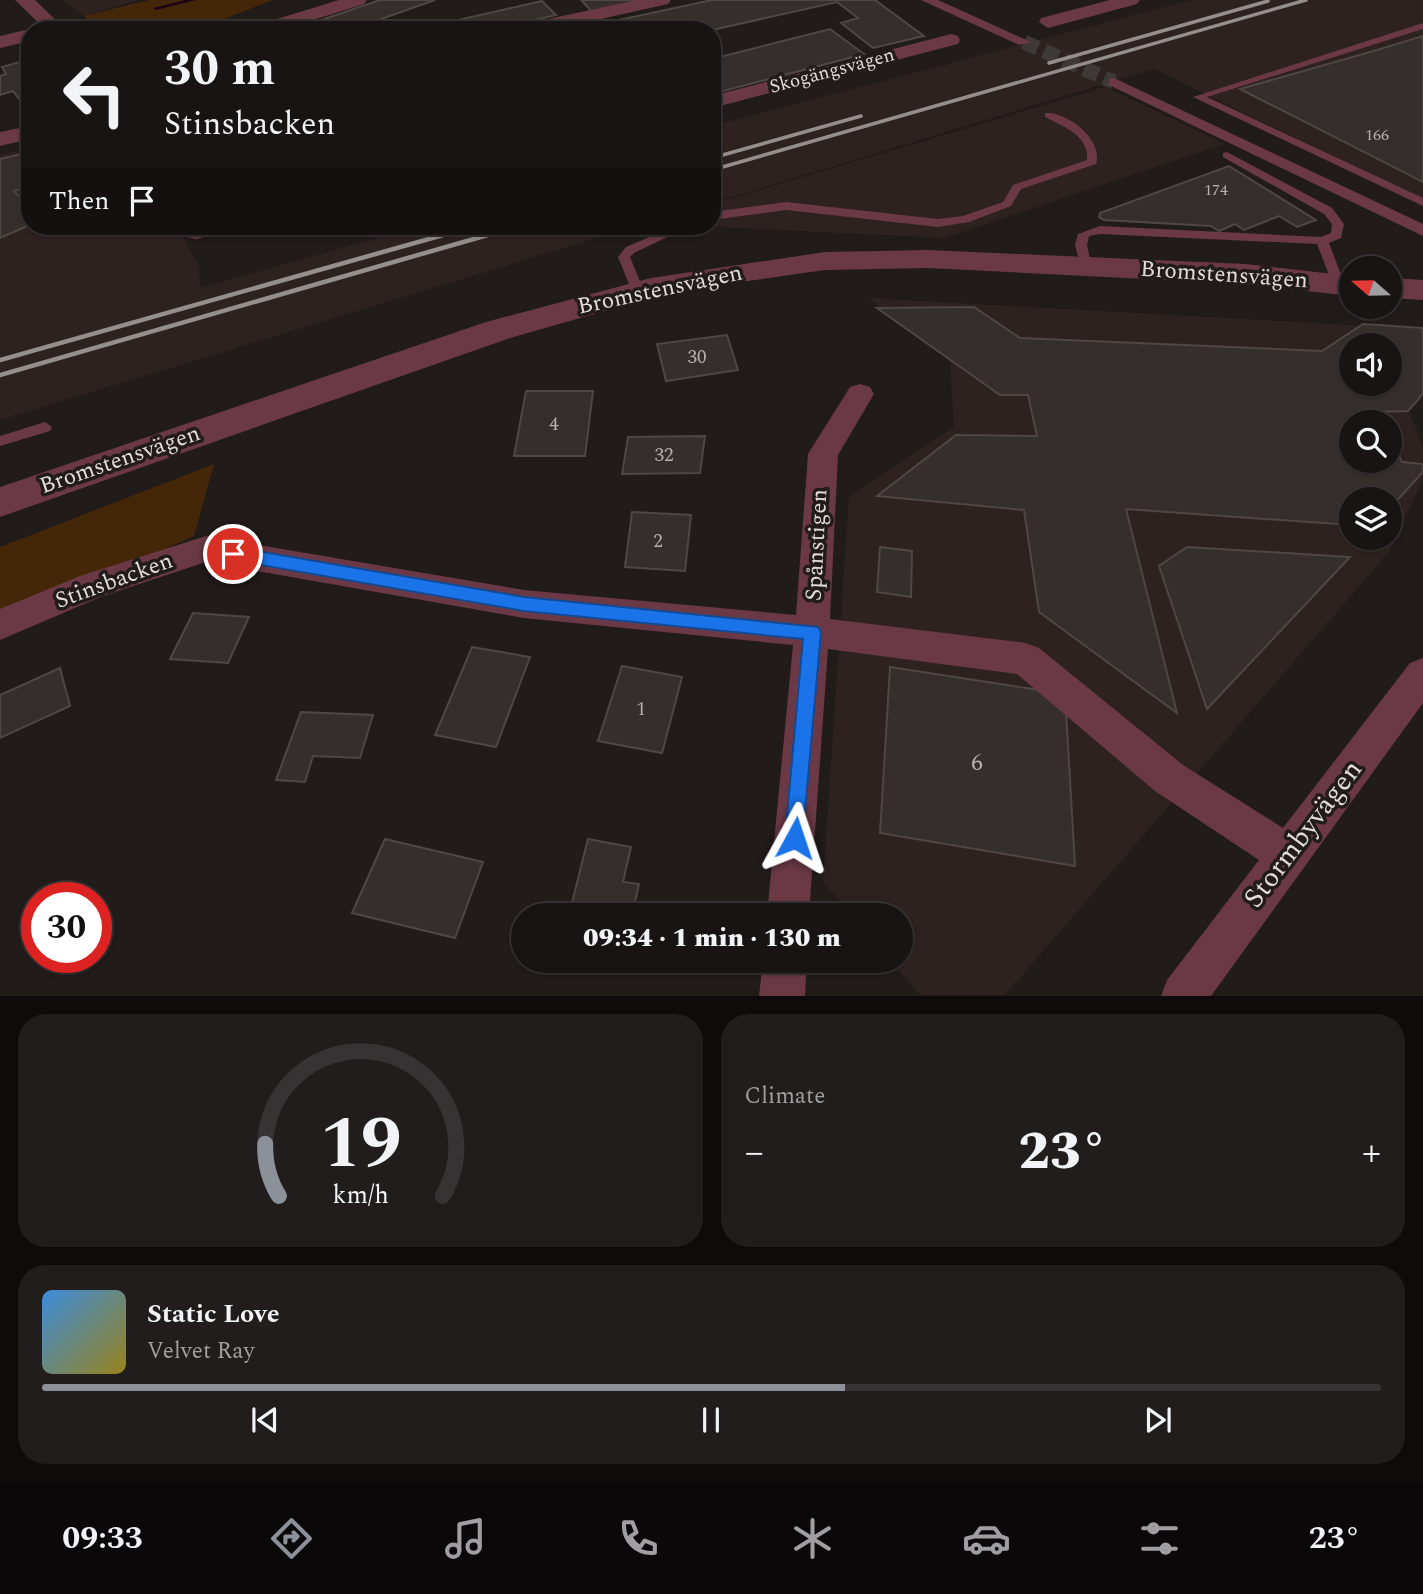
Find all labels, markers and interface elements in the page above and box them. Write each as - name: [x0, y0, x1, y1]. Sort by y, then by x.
- text: 30 m: [164, 32, 275, 107]
- street label: Skogängsvägen: [766, 40, 898, 102]
- icon: left: [49, 49, 140, 140]
- text: Stinsbacken: [164, 100, 335, 149]
- house number: 166: [1365, 123, 1389, 147]
- house number: 174: [1204, 178, 1228, 202]
- text: Then: [49, 181, 109, 221]
- icon: arrive: [123, 182, 161, 220]
- street label: Bromstensvägen: [1139, 252, 1309, 298]
- street label: Bromstensvägen: [574, 255, 746, 325]
- north arrow: [1339, 256, 1402, 318]
- map controls: [1339, 256, 1402, 550]
- button: sound: [1339, 333, 1402, 396]
- house number: 30: [687, 343, 707, 372]
- house number: 4: [549, 410, 559, 439]
- button: search: [1339, 410, 1402, 473]
- street label: Bromstensvägen: [35, 416, 205, 504]
- house number: 32: [654, 441, 674, 470]
- button: layers: [1339, 487, 1402, 550]
- street label: Spånstigen: [797, 488, 837, 602]
- pin: [203, 524, 263, 584]
- house number: 2: [653, 527, 663, 556]
- icon: arrive: [214, 535, 252, 573]
- street label: Stinsbacken: [50, 544, 178, 618]
- house number: 1: [636, 695, 646, 724]
- house number: 6: [971, 746, 983, 781]
- street label: Stormbyvägen: [1233, 751, 1373, 917]
- position arrow: [758, 801, 832, 875]
- speed limit sign: 30: [21, 882, 112, 973]
- text: 09:34 · 1 min · 130 m: [583, 918, 841, 958]
- text: Climate: [745, 1079, 825, 1114]
- text: 19: [319, 1090, 401, 1201]
- text: 23°: [1019, 1113, 1107, 1192]
- text: −: [745, 1124, 764, 1182]
- text: +: [1362, 1124, 1381, 1182]
- text: km/h: [332, 1177, 388, 1215]
- text: Static Love: [147, 1294, 280, 1334]
- text: Velvet Ray: [147, 1334, 254, 1369]
- icon: previous: [246, 1401, 284, 1439]
- icon: pause: [692, 1401, 730, 1439]
- icon: next: [1139, 1401, 1177, 1439]
- text: 09:33: [62, 1514, 143, 1563]
- icon: directions: [267, 1514, 316, 1563]
- icon: music: [441, 1514, 490, 1563]
- icon: phone: [614, 1514, 663, 1563]
- icon: climate: [788, 1514, 837, 1563]
- icon: car: [962, 1514, 1011, 1563]
- icon: filters: [1135, 1514, 1184, 1563]
- text: 23°: [1309, 1514, 1361, 1563]

